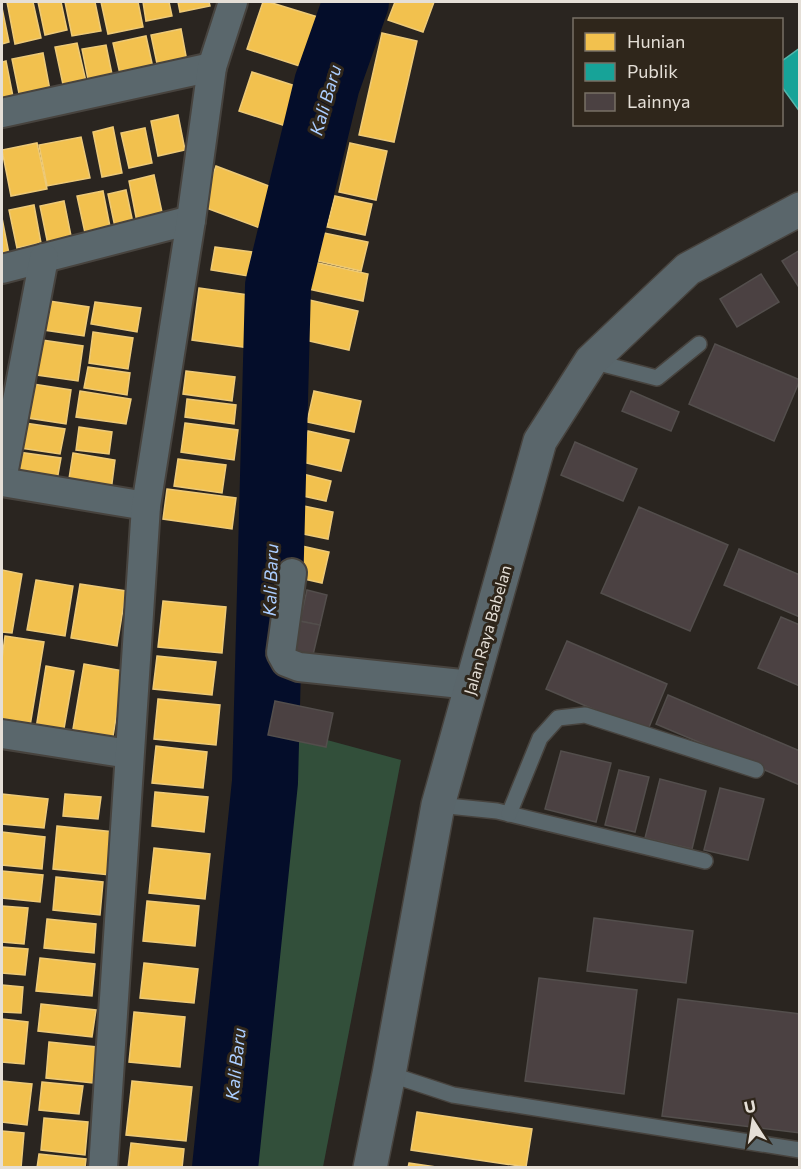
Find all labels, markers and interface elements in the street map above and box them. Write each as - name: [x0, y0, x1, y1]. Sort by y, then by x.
- legend: [573, 18, 783, 126]
- text: Hunian: [627, 30, 685, 52]
- text: Publik: [627, 60, 678, 82]
- water label: Kali Baru: [304, 62, 346, 138]
- text: Lainnya: [627, 90, 690, 112]
- water label: Kali Baru: [258, 543, 282, 617]
- street label: Jalan Raya Babelan: [459, 563, 515, 697]
- water label: Kali Baru: [220, 1027, 250, 1101]
- north arrow: [723, 1091, 783, 1151]
- text: U: [742, 1095, 757, 1116]

